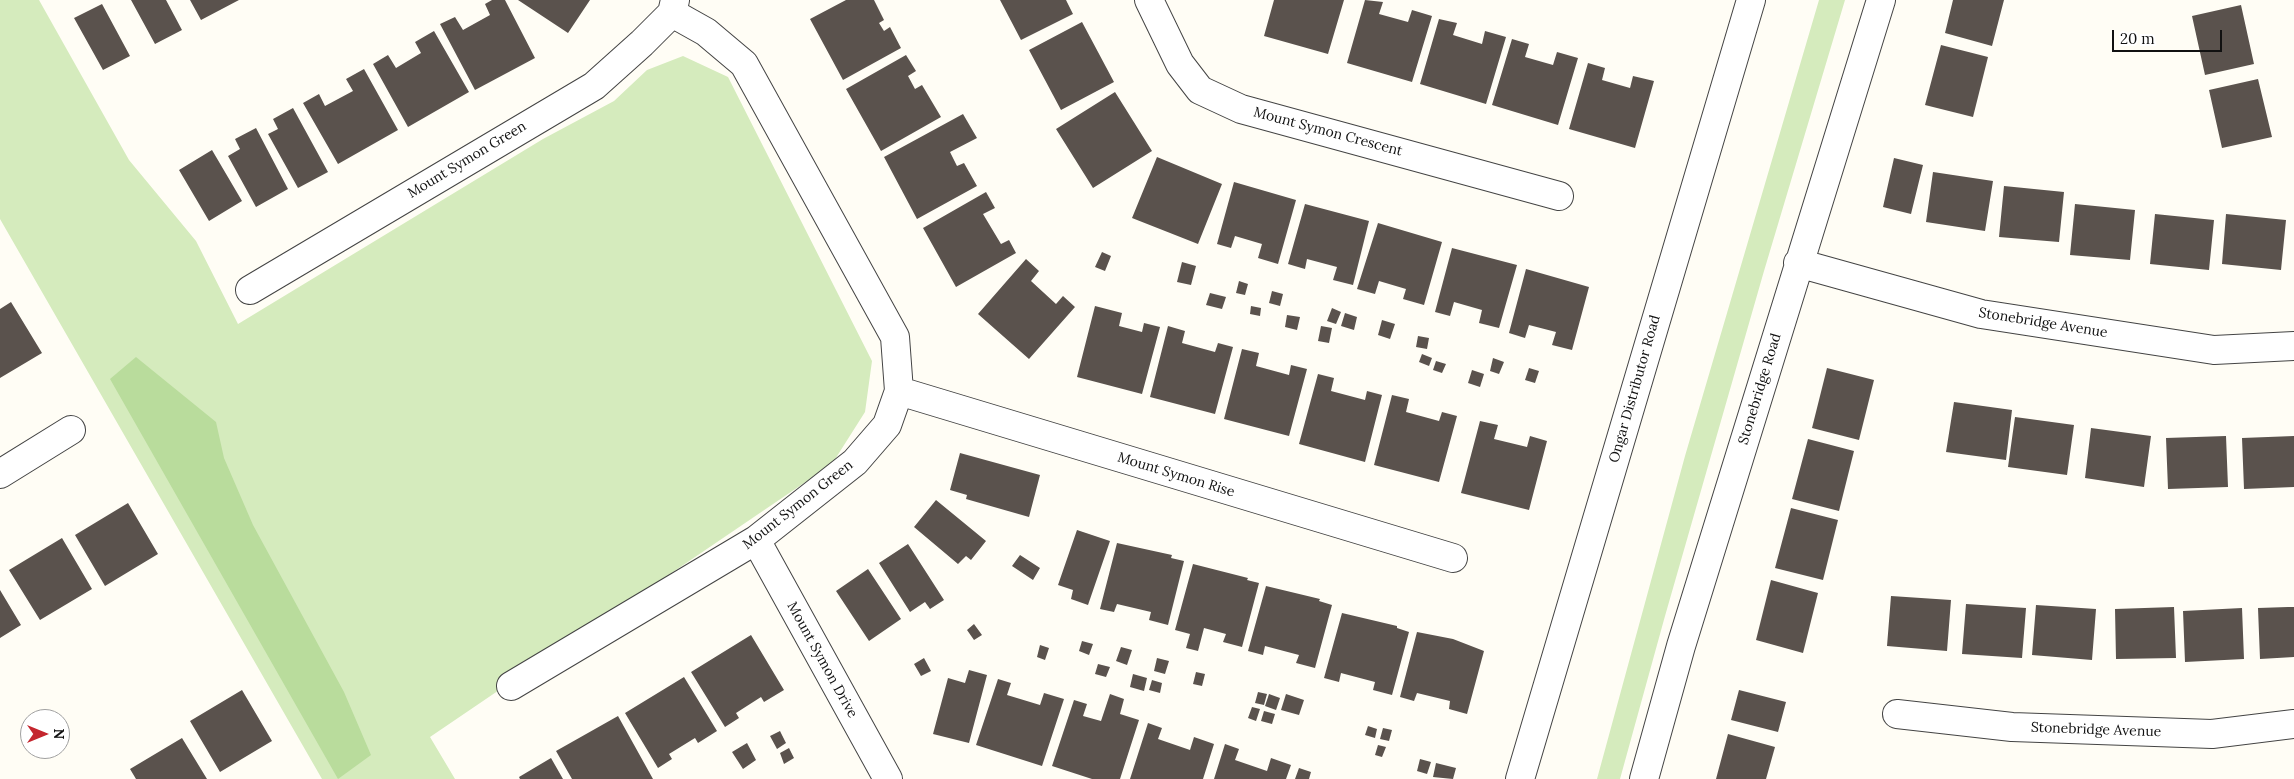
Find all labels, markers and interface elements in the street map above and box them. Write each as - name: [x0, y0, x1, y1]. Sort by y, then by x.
- scale bar: [2114, 20, 2224, 52]
- text: 20 m: [2120, 29, 2155, 48]
- street label: Mount Symon Crescent: [1252, 104, 1404, 160]
- street label: Mount Symon Green: [405, 118, 529, 202]
- street label: Stonebridge Avenue: [1977, 304, 2109, 342]
- street label: Ongar Distributor Road: [1606, 313, 1664, 465]
- street label: Stonebridge Road: [1735, 331, 1785, 447]
- street label: Mount Symon Rise: [1115, 449, 1237, 501]
- street label: Mount Symon Green: [740, 457, 856, 553]
- street label: Mount Symon Drive: [783, 599, 861, 721]
- north arrow: [20, 709, 70, 759]
- street label: Stonebridge Avenue: [2030, 719, 2162, 741]
- text: N: [50, 729, 68, 739]

